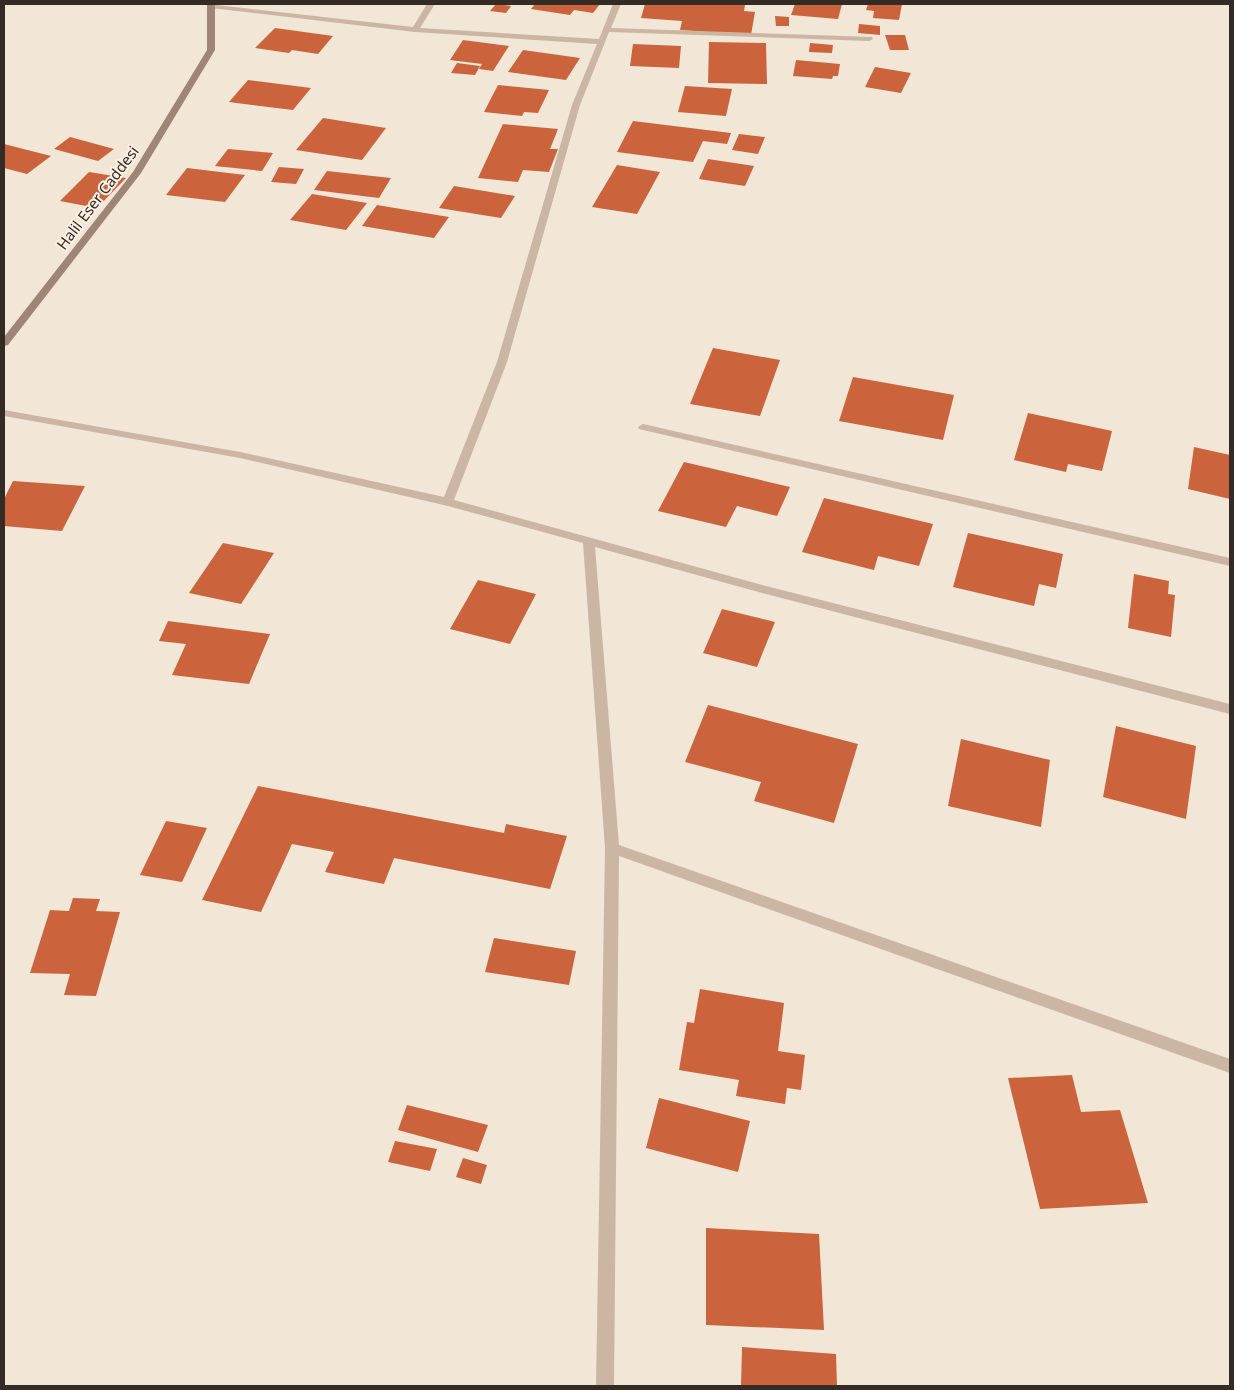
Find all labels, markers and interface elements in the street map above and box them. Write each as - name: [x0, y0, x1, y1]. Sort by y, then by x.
- street label: Halil Eser Caddesi: [52, 141, 143, 253]

